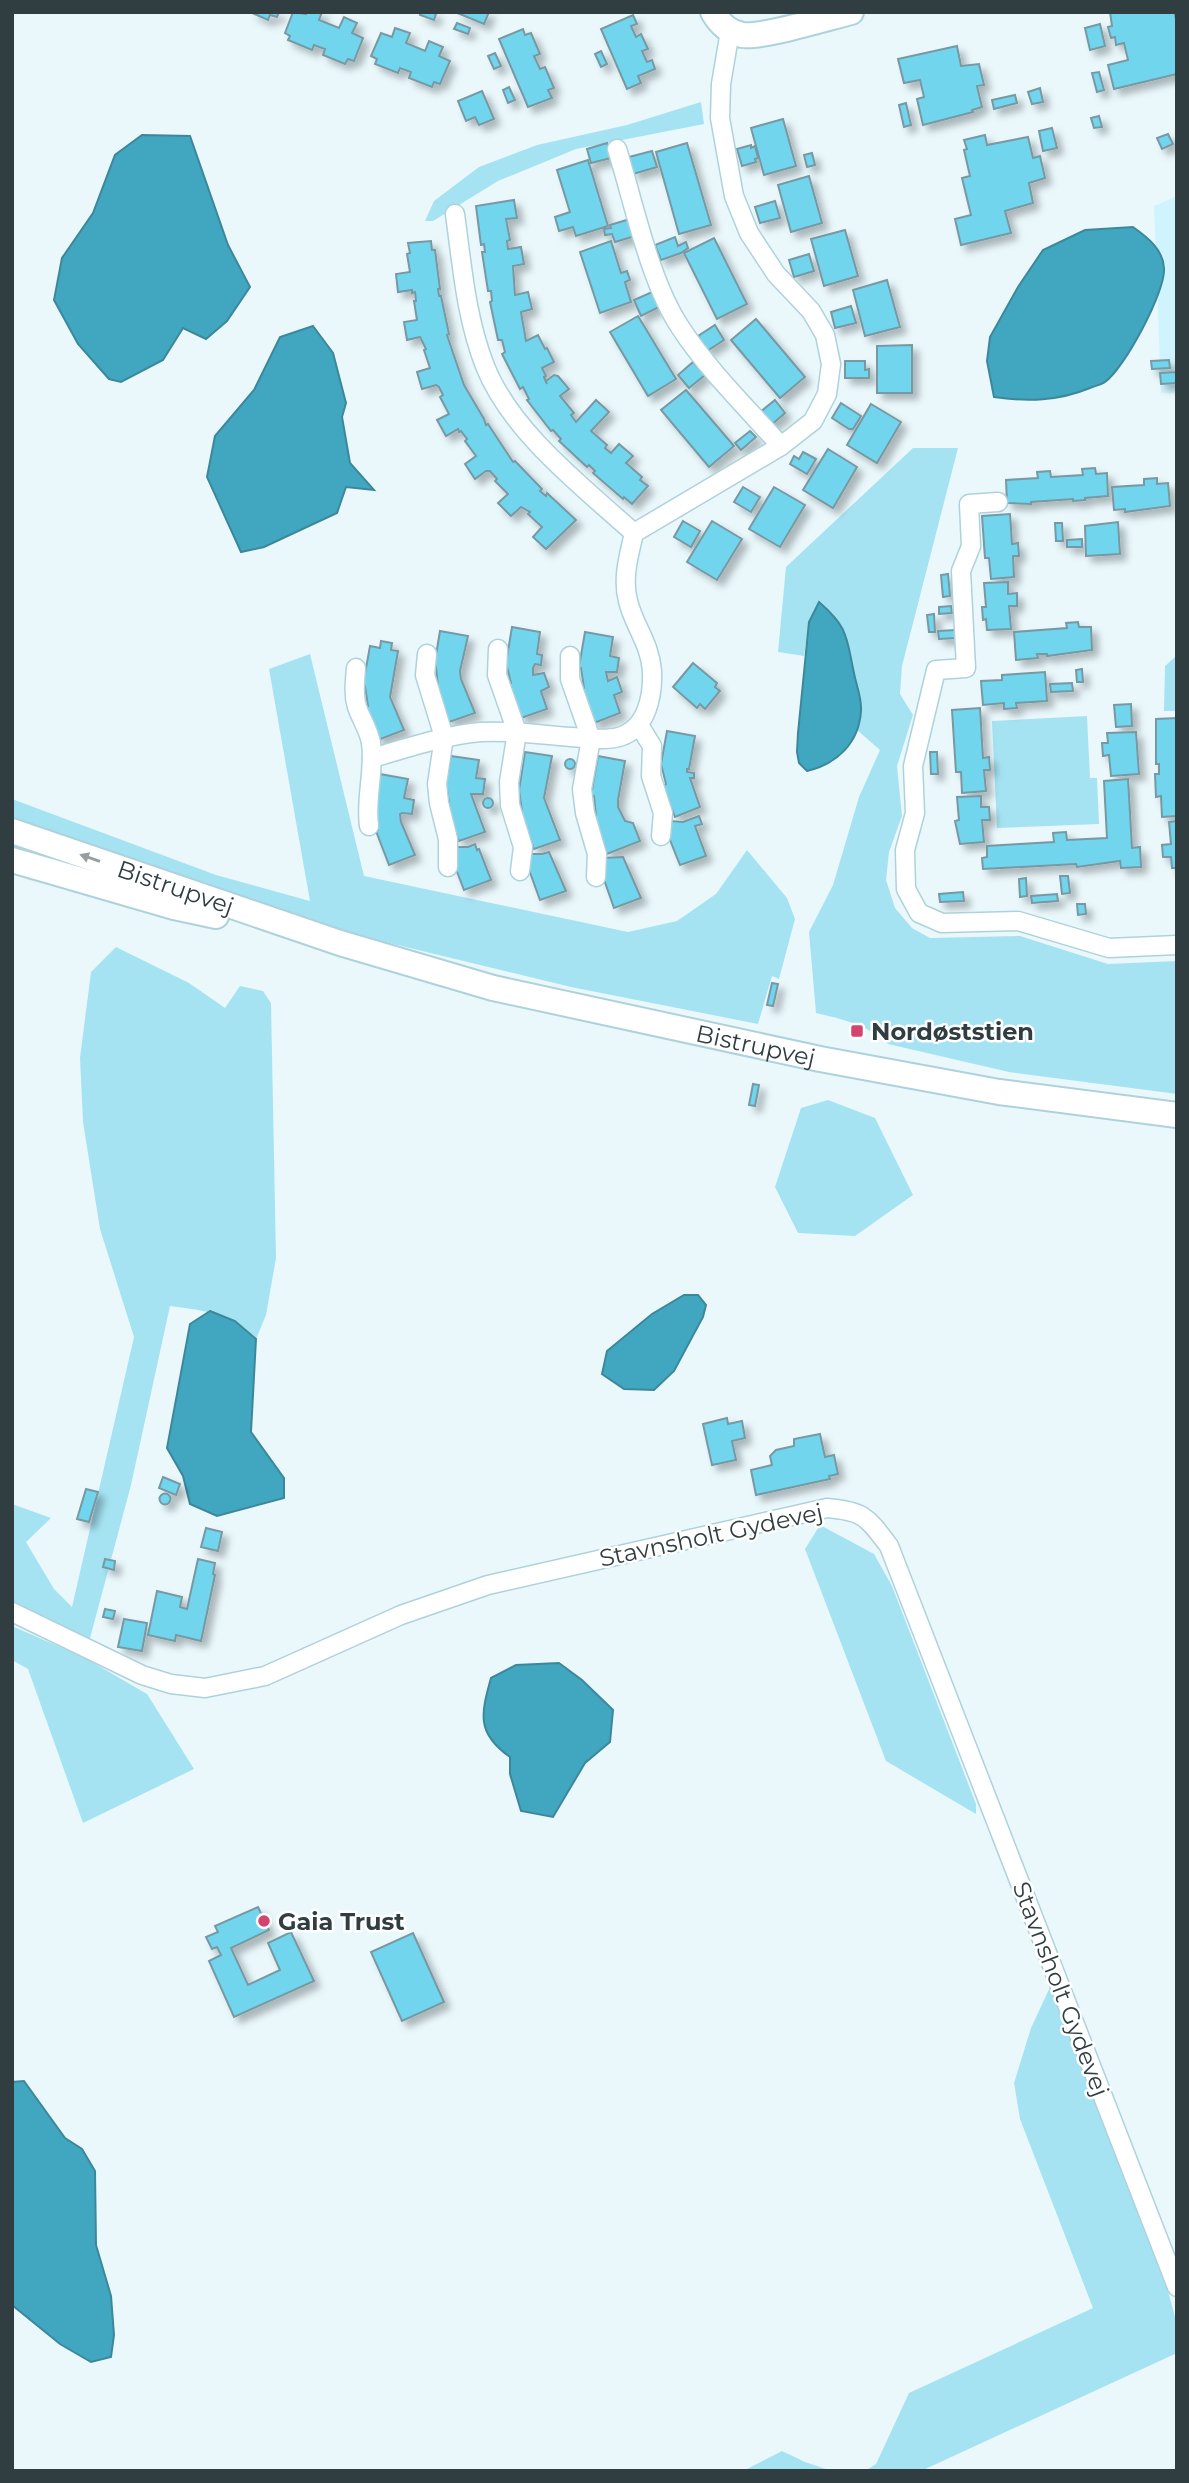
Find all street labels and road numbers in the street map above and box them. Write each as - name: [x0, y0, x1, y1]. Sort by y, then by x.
- street label: Bistrupvej: [114, 854, 238, 920]
- street label: Bistrupvej: [693, 1018, 818, 1072]
- street label: Stavnsholt Gydevej: [597, 1497, 825, 1573]
- street label: Stavnsholt Gydevej: [1007, 1878, 1115, 2100]

